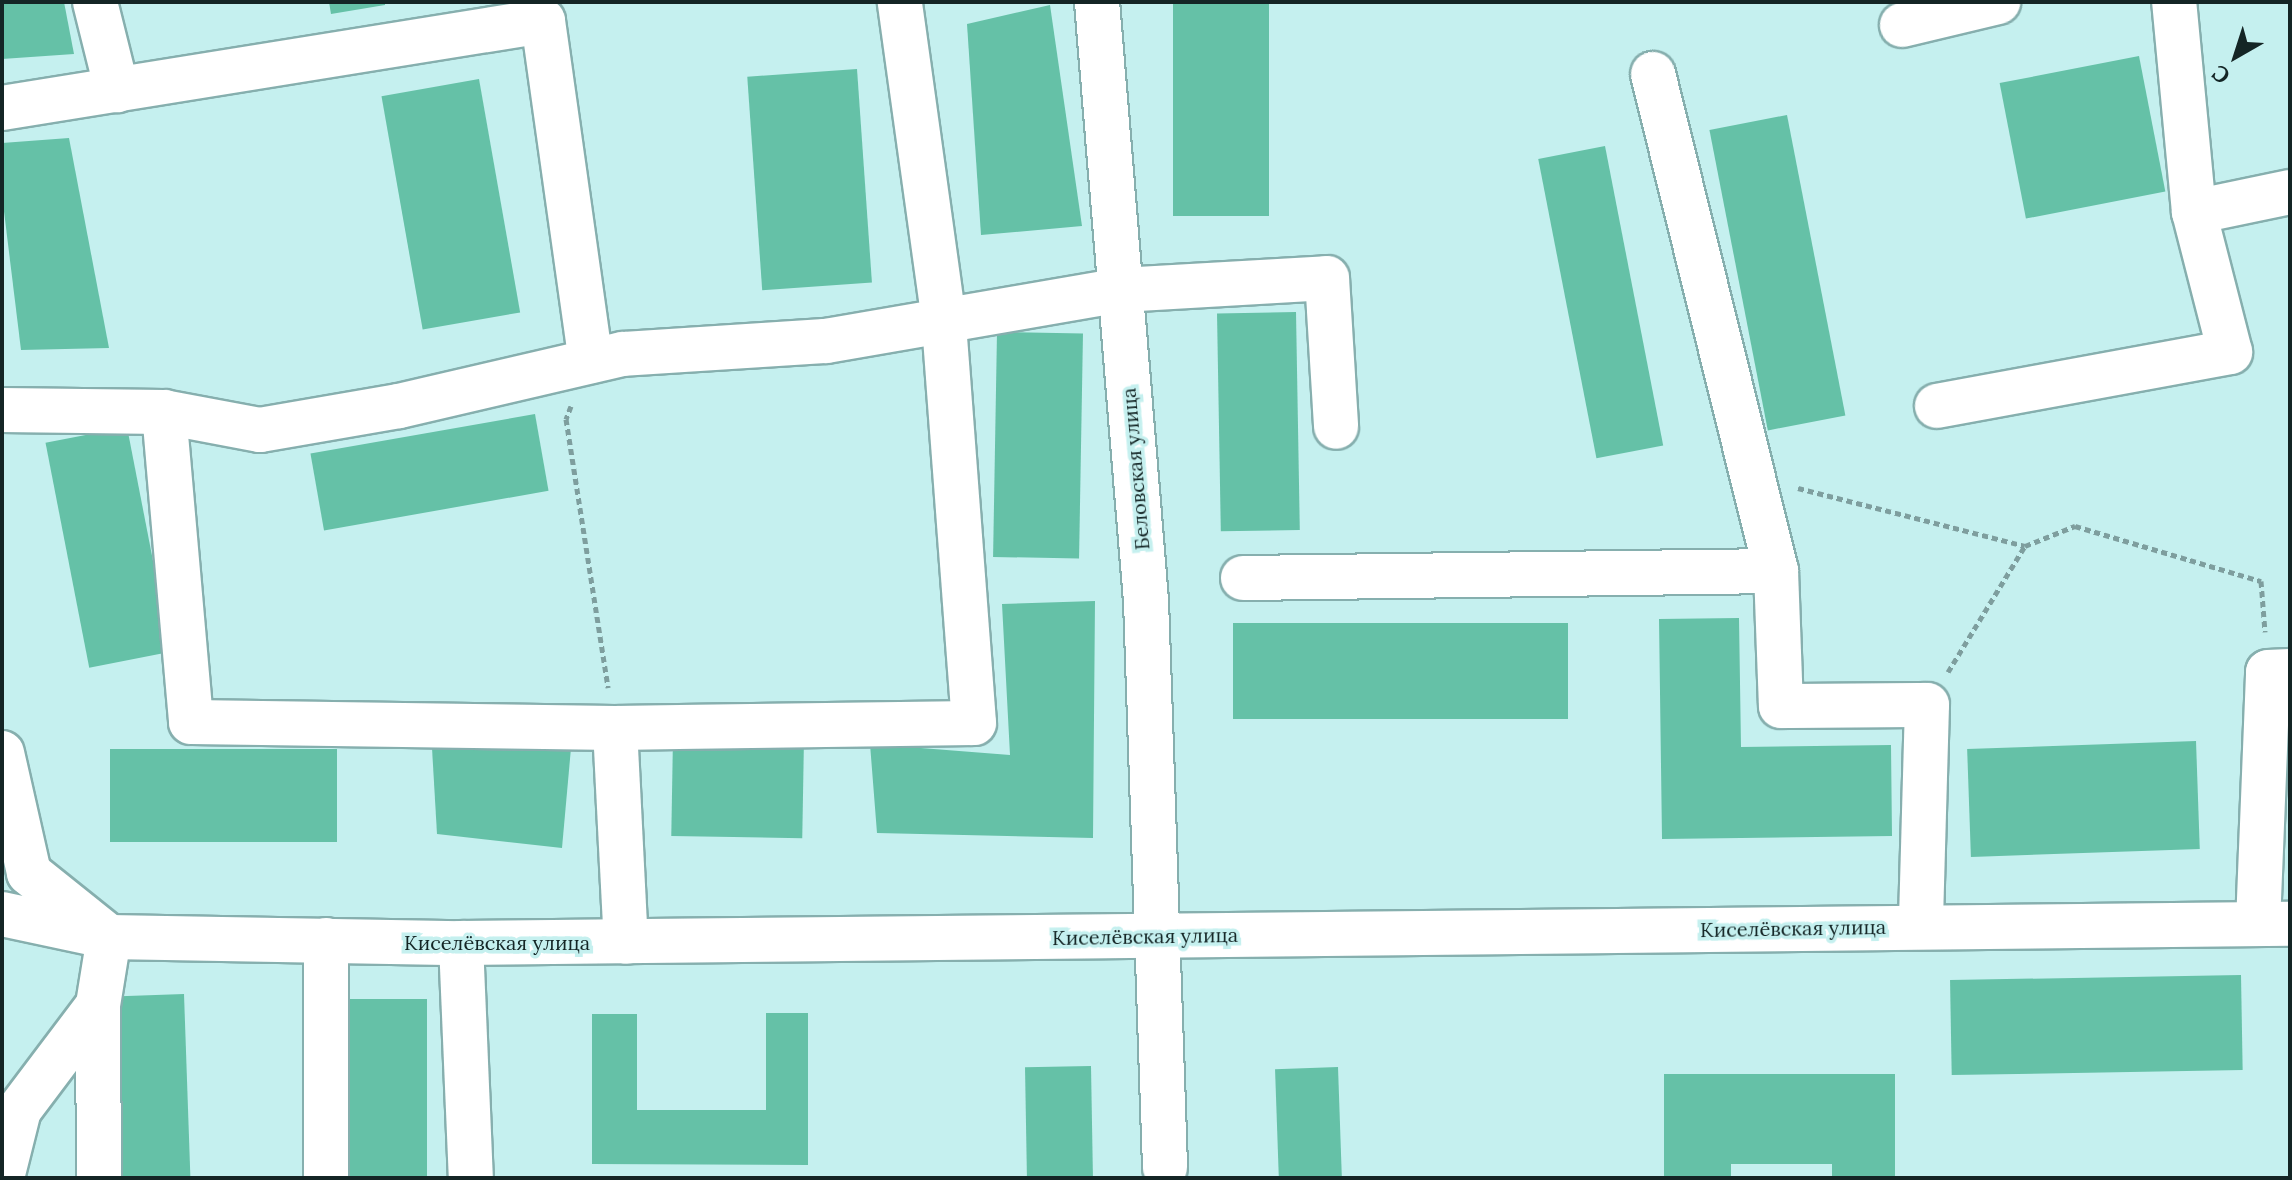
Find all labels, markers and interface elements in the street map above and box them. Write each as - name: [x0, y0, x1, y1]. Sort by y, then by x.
- north arrow: [2196, 16, 2276, 96]
- text: С: [2206, 59, 2236, 90]
- street label: Беловская улица: [1116, 387, 1154, 551]
- street label: Киселёвская улица: [1700, 914, 1886, 942]
- street label: Киселёвская улица: [1052, 922, 1238, 950]
- street label: Киселёвская улица: [404, 930, 590, 954]

